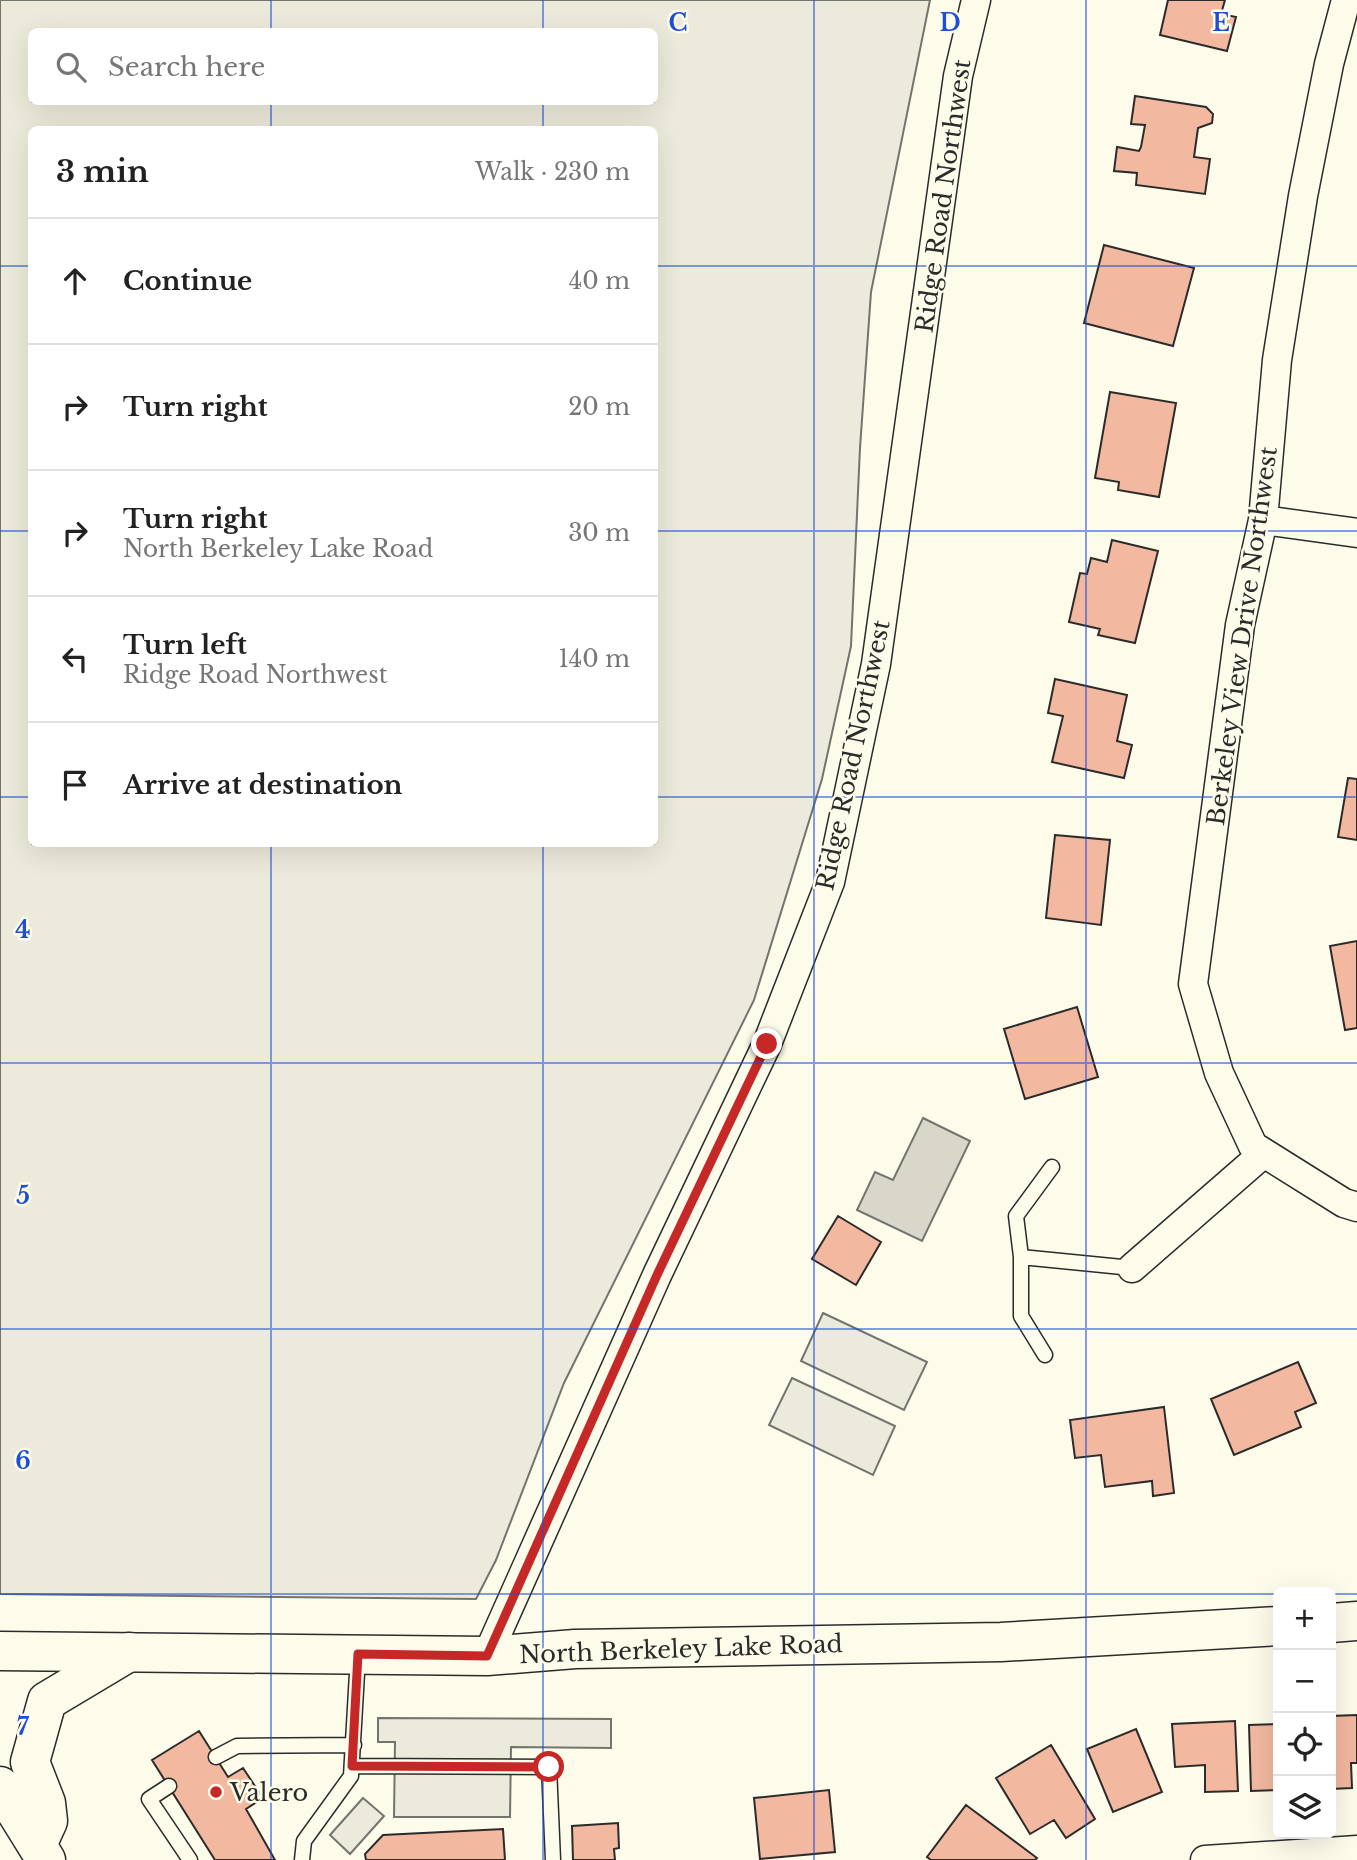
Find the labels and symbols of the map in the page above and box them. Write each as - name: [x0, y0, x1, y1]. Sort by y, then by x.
- text: C: [669, 9, 687, 37]
- text: D: [939, 9, 961, 37]
- text: E: [1212, 9, 1230, 37]
- street label: Ridge Road Northwest: [909, 57, 977, 335]
- street label: Berkeley View Drive Northwest: [1201, 445, 1283, 827]
- street label: Ridge Road Northwest: [810, 617, 896, 893]
- text: 4: [15, 916, 31, 944]
- route end: [751, 1028, 782, 1059]
- text: 5: [16, 1182, 30, 1210]
- text: 6: [15, 1447, 31, 1475]
- street label: North Berkeley Lake Road: [519, 1629, 843, 1669]
- text: 7: [17, 1713, 30, 1741]
- route start: [533, 1751, 564, 1782]
- place label: Valero: [229, 1778, 308, 1807]
- marker: Valero: [208, 1784, 224, 1800]

